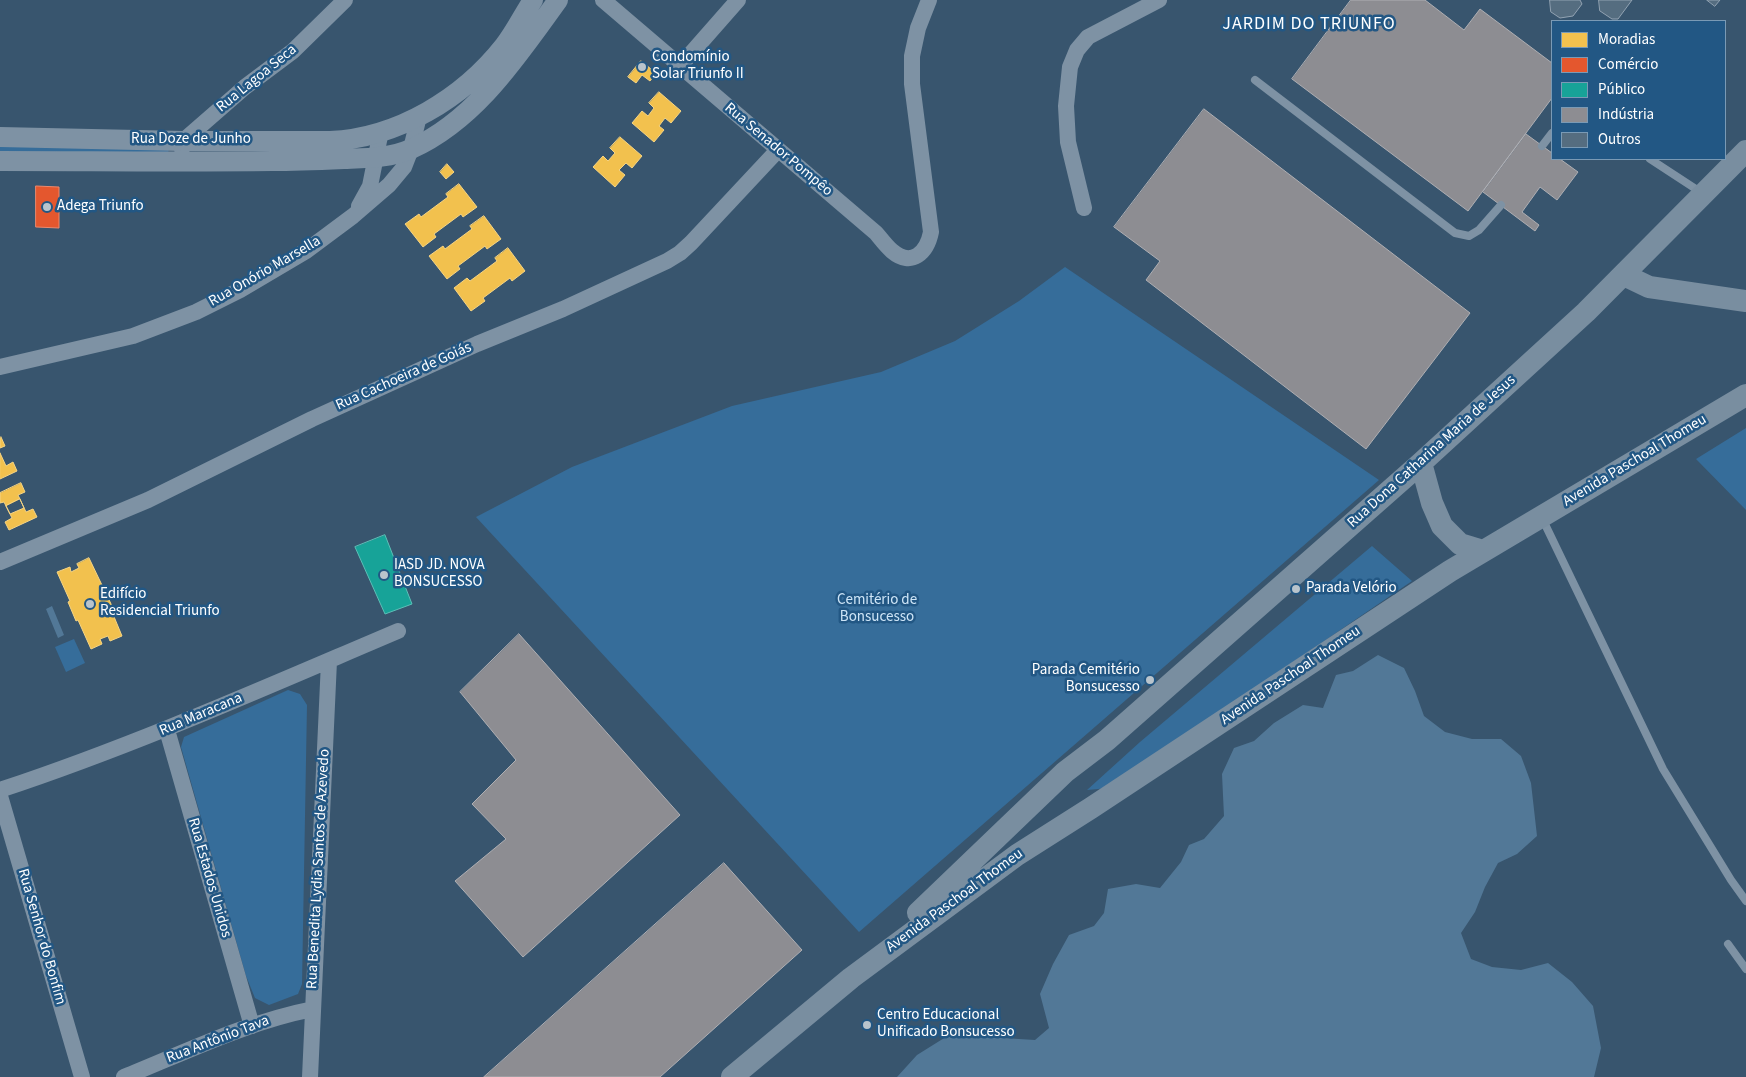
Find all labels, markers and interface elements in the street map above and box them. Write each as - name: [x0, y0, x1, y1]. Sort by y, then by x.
- district label: JARDIM DO TRIUNFO: [1220, 14, 1398, 36]
- legend: [1551, 20, 1726, 160]
- text: Moradias: [1598, 29, 1655, 50]
- street label: Rua Lagoa Seca: [213, 41, 301, 117]
- place label: Condomínio Solar Triunfo II: [652, 49, 744, 84]
- text: Comércio: [1598, 54, 1658, 75]
- marker: Condomínio Solar Triunfo II: [636, 61, 648, 73]
- text: Público: [1598, 79, 1645, 100]
- street label: Rua Senador Pompêo: [720, 99, 836, 201]
- text: Indústria: [1598, 104, 1654, 125]
- text: Outros: [1598, 129, 1641, 150]
- street label: Rua Doze de Junho: [131, 131, 251, 149]
- place label: Adega Triunfo: [57, 198, 144, 216]
- marker: Adega Triunfo: [41, 201, 53, 213]
- street label: Rua Onório Marsella: [206, 233, 324, 311]
- street label: Rua Cachoeira de Goiás: [333, 339, 475, 415]
- street label: Rua Dona Catharina Maria de Jesus: [1344, 372, 1520, 532]
- street label: Avenida Paschoal Thomeu: [1560, 411, 1710, 511]
- place label: IASD JD. NOVA BONSUCESSO: [394, 557, 485, 592]
- marker: IASD JD. NOVA BONSUCESSO: [378, 569, 390, 581]
- place label: Parada Velório: [1306, 580, 1397, 598]
- marker: Parada Velório: [1290, 583, 1302, 595]
- place label: Edifício Residencial Triunfo: [100, 586, 220, 621]
- park label: Cemitério de Bonsucesso: [837, 592, 917, 627]
- marker: Edifício Residencial Triunfo: [84, 598, 96, 610]
- street label: Avenida Paschoal Thomeu: [1218, 623, 1364, 729]
- place label: Parada Cemitério Bonsucesso: [1032, 662, 1140, 697]
- marker: Parada Cemitério Bonsucesso: [1144, 674, 1156, 686]
- street label: Rua Maracana: [157, 689, 245, 741]
- street label: Rua Benedita Lydia Santos de Azevedo: [304, 749, 334, 989]
- street label: Rua Estados Unidos: [183, 816, 235, 940]
- street label: Avenida Paschoal Thomeu: [883, 845, 1027, 957]
- street label: Rua Senhor do Bonfim: [13, 867, 69, 1007]
- place label: Centro Educacional Unificado Bonsucesso: [877, 1007, 1015, 1042]
- street label: Rua Antônio Tava: [164, 1012, 272, 1068]
- marker: Centro Educacional Unificado Bonsucesso: [861, 1019, 873, 1031]

